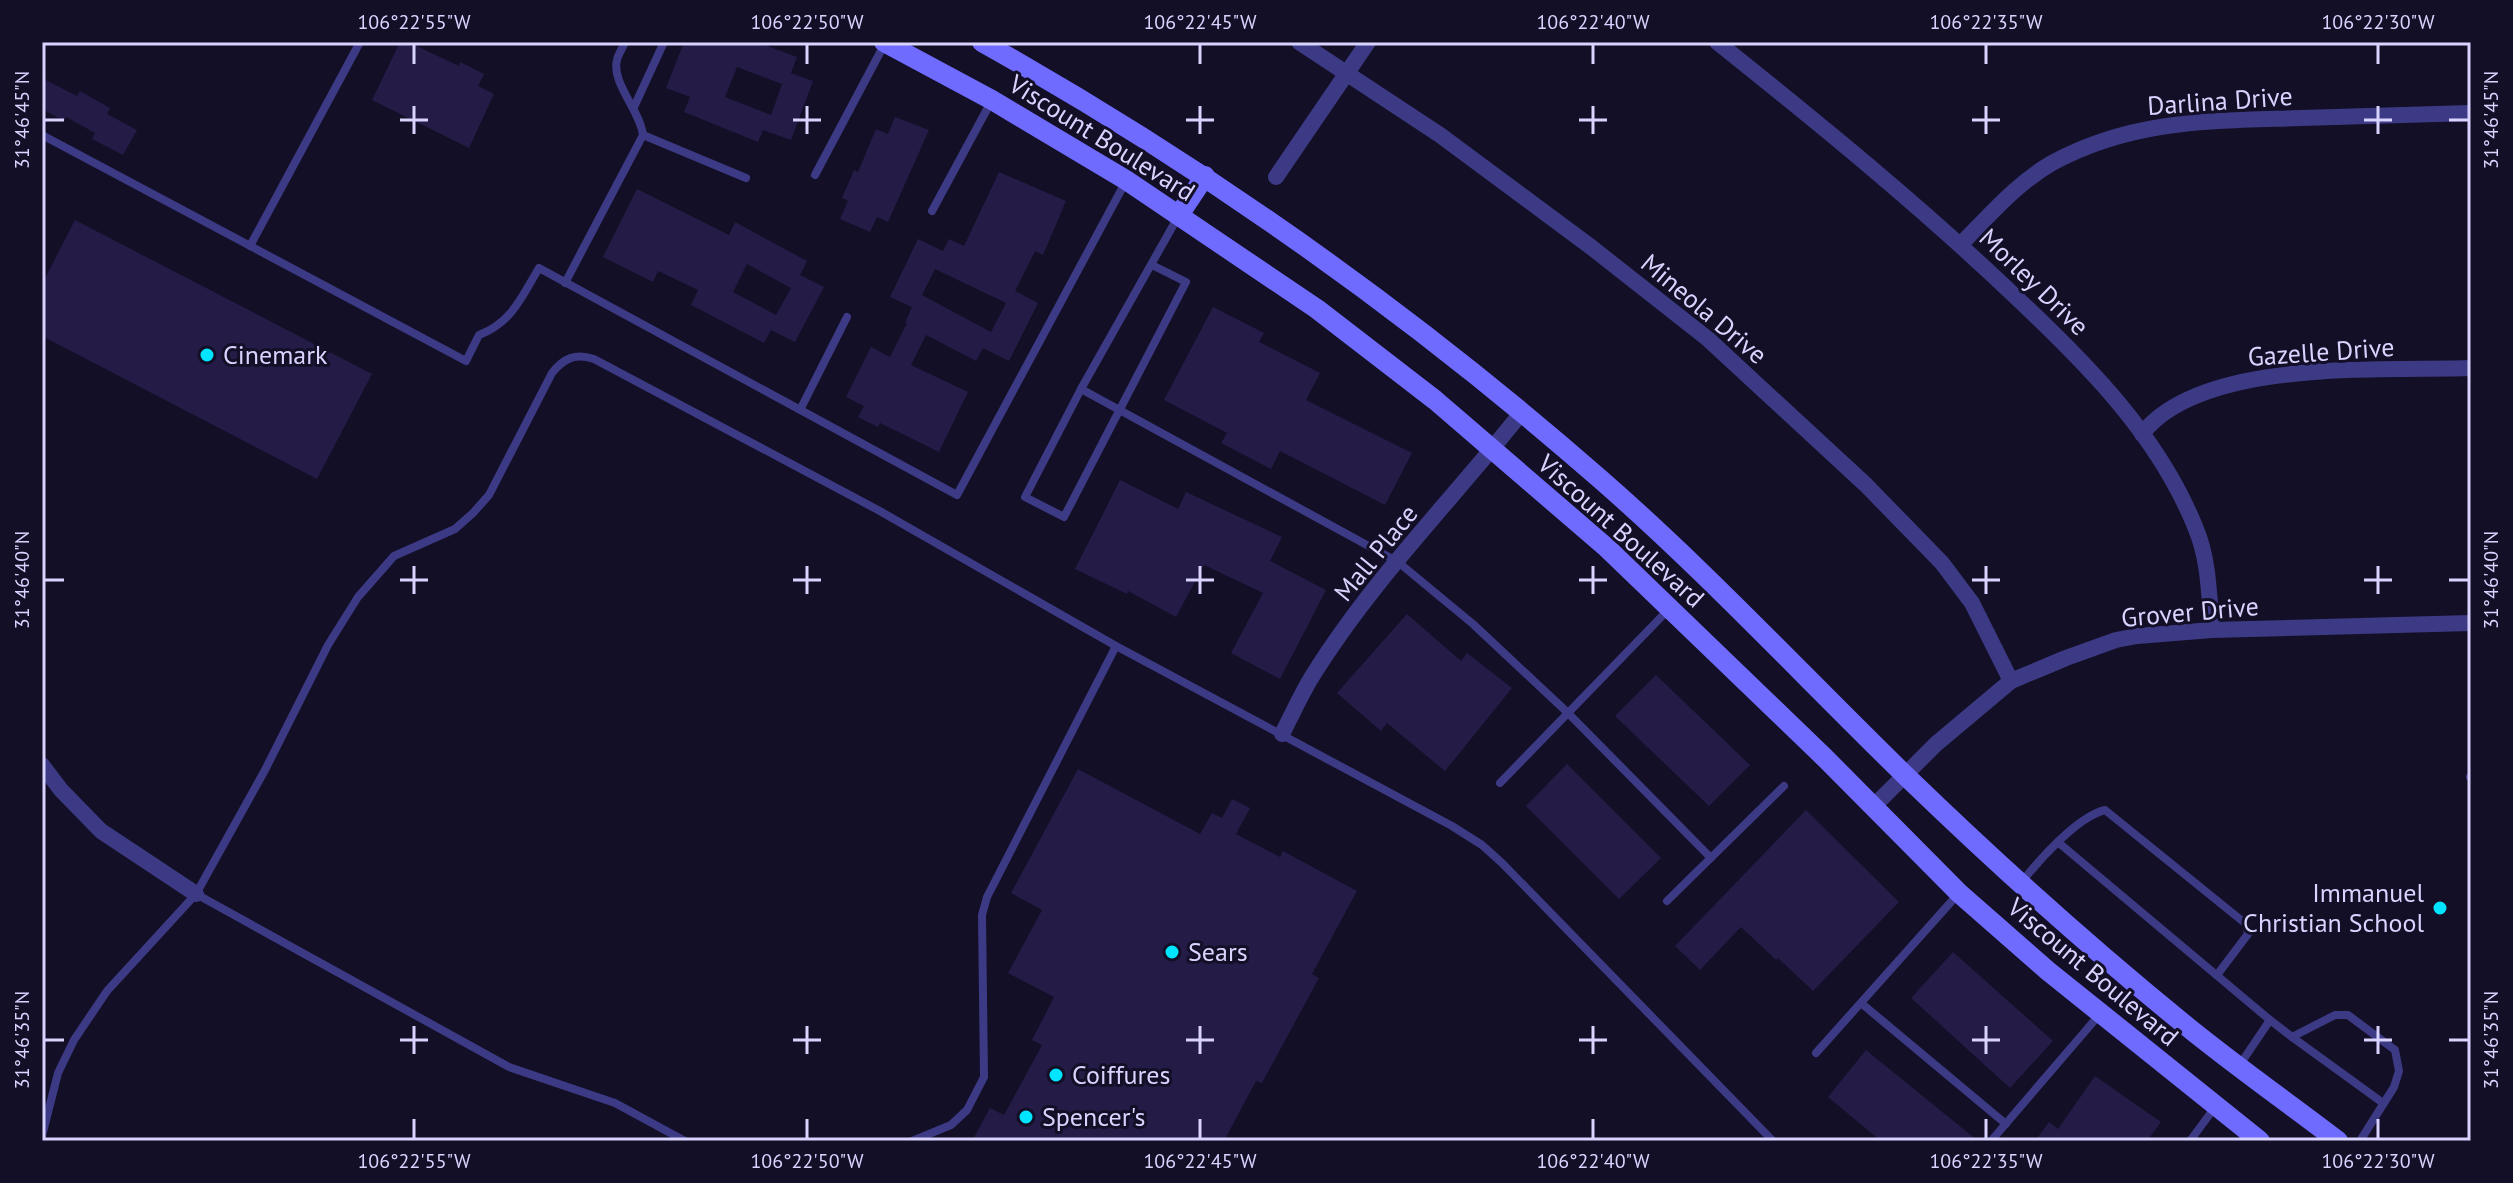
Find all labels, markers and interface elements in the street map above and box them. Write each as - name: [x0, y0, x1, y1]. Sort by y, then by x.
- text: 106°22'55"W: [357, 9, 471, 35]
- text: 106°22'50"W: [750, 9, 864, 35]
- text: 106°22'45"W: [1143, 9, 1257, 35]
- text: 106°22'40"W: [1536, 9, 1650, 35]
- text: 106°22'35"W: [1929, 9, 2043, 35]
- text: 106°22'30"W: [2321, 9, 2435, 35]
- street label: Viscount Boulevard: [1002, 67, 1201, 208]
- text: 31°46'45"N: [9, 71, 35, 169]
- text: 31°46'45"N: [2478, 71, 2504, 169]
- street label: Darlina Drive: [2146, 79, 2294, 122]
- street label: Morley Drive: [1973, 221, 2096, 342]
- street label: Mineola Drive: [1635, 246, 1774, 371]
- street label: Gazelle Drive: [2247, 330, 2395, 373]
- place label: Cinemark: [223, 338, 328, 371]
- marker: Cinemark: [198, 346, 216, 364]
- street label: Viscount Boulevard: [1530, 446, 1712, 614]
- street label: Mall Place: [1327, 498, 1425, 608]
- text: 31°46'40"N: [9, 531, 35, 629]
- text: 31°46'40"N: [2478, 531, 2504, 629]
- street label: Grover Drive: [2120, 589, 2260, 634]
- place label: Immanuel Christian School: [2243, 876, 2424, 939]
- street label: Viscount Boulevard: [2000, 890, 2186, 1053]
- marker: Immanuel Christian School: [2431, 899, 2449, 917]
- place label: Sears: [1188, 935, 1248, 968]
- marker: Sears: [1163, 943, 1181, 961]
- text: 31°46'35"N: [9, 991, 35, 1089]
- text: 31°46'35"N: [2478, 991, 2504, 1089]
- place label: Coiffures: [1072, 1058, 1170, 1091]
- marker: Coiffures: [1047, 1066, 1065, 1084]
- place label: Spencer's: [1042, 1100, 1145, 1133]
- marker: Spencer's: [1017, 1108, 1035, 1126]
- text: 106°22'55"W: [357, 1148, 471, 1174]
- text: 106°22'50"W: [750, 1148, 864, 1174]
- text: 106°22'45"W: [1143, 1148, 1257, 1174]
- text: 106°22'40"W: [1536, 1148, 1650, 1174]
- text: 106°22'35"W: [1929, 1148, 2043, 1174]
- text: 106°22'30"W: [2321, 1148, 2435, 1174]

